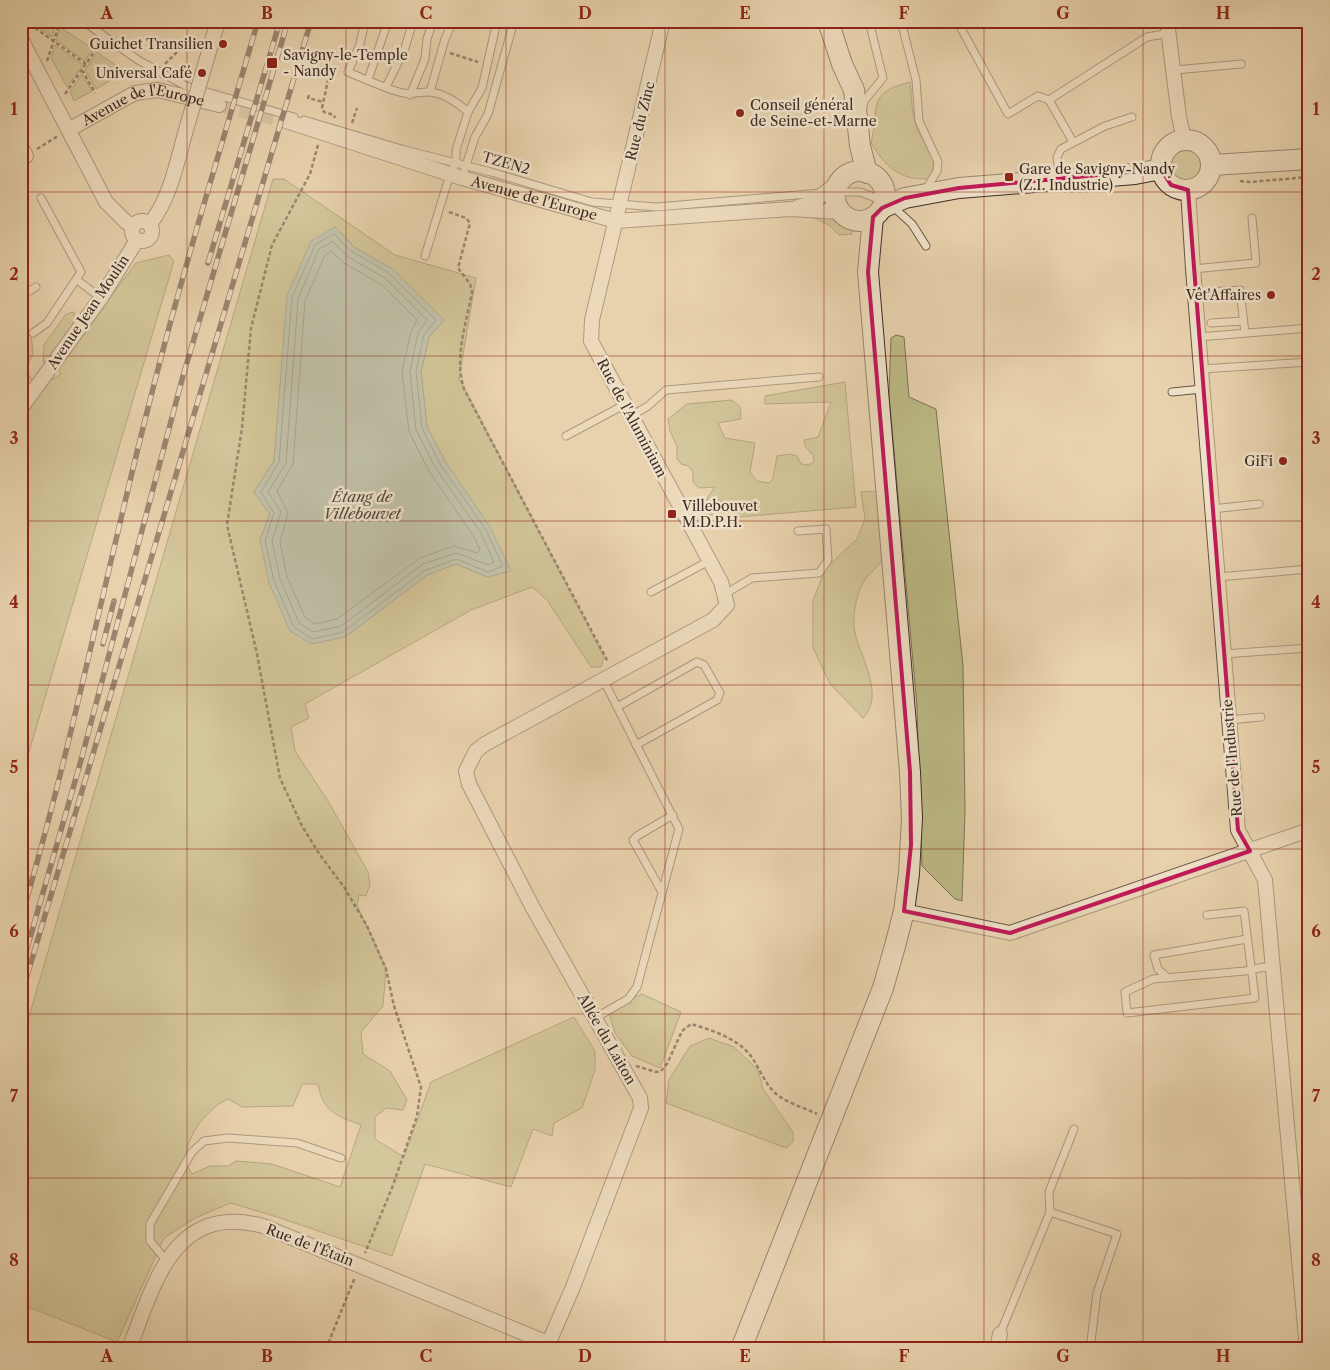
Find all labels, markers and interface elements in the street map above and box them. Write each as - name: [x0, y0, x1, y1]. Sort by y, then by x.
- text: A: [100, 3, 114, 23]
- text: B: [261, 3, 273, 23]
- text: C: [420, 3, 432, 23]
- text: D: [578, 3, 592, 23]
- text: E: [739, 3, 751, 23]
- text: F: [899, 3, 910, 23]
- text: G: [1056, 3, 1070, 23]
- text: H: [1216, 3, 1230, 23]
- place label: Guichet Transilien: [90, 35, 213, 53]
- marker: Guichet Transilien: [217, 38, 229, 50]
- place label: Savigny-le-Temple - Nandy: [283, 46, 408, 80]
- marker: Savigny-le-Temple - Nandy: [265, 56, 279, 70]
- place label: Universal Café: [96, 64, 192, 82]
- marker: Universal Café: [196, 67, 208, 79]
- street label: Rue du Zinc: [621, 79, 659, 163]
- street label: Avenue de l'Europe: [78, 81, 206, 130]
- place label: Conseil général de Seine-et-Marne: [750, 96, 877, 130]
- text: 1: [10, 99, 18, 119]
- text: 1: [1312, 99, 1320, 119]
- marker: Conseil général de Seine-et-Marne: [734, 107, 746, 119]
- street label: TZEN2: [480, 148, 532, 178]
- place label: Gare de Savigny-Nandy (Z.I. Industrie): [1019, 160, 1175, 194]
- marker: Gare de Savigny-Nandy (Z.I. Industrie): [1003, 171, 1015, 183]
- street label: Avenue de l'Europe: [468, 172, 599, 224]
- street label: Avenue Jean Moulin: [42, 251, 133, 373]
- text: 2: [9, 264, 19, 284]
- text: 2: [1311, 264, 1321, 284]
- place label: Vêt'Affaires: [1185, 286, 1261, 304]
- marker: Vêt'Affaires: [1265, 289, 1277, 301]
- street label: Rue de l'Aluminium: [593, 355, 671, 481]
- text: 3: [9, 428, 19, 448]
- text: 3: [1311, 428, 1321, 448]
- place label: GiFi: [1244, 452, 1273, 470]
- marker: GiFi: [1277, 455, 1289, 467]
- water label: Étang de Villebouvet: [323, 487, 401, 523]
- place label: Villebouvet M.D.P.H.: [681, 497, 758, 531]
- marker: Villebouvet M.D.P.H.: [666, 508, 678, 520]
- text: 4: [9, 592, 19, 612]
- text: 4: [1311, 592, 1321, 612]
- street label: Rue de l'Industrie: [1218, 698, 1246, 817]
- text: 5: [10, 757, 19, 777]
- text: 5: [1312, 757, 1321, 777]
- text: 6: [9, 921, 19, 941]
- text: 6: [1311, 921, 1321, 941]
- street label: Allée du Laiton: [573, 989, 640, 1088]
- text: 7: [10, 1086, 19, 1106]
- text: 7: [1312, 1086, 1321, 1106]
- street label: Rue de l'Étain: [263, 1220, 357, 1270]
- text: 8: [9, 1250, 19, 1270]
- text: 8: [1311, 1250, 1321, 1270]
- text: A: [100, 1346, 114, 1366]
- text: B: [261, 1346, 273, 1366]
- text: C: [420, 1346, 432, 1366]
- text: D: [578, 1346, 592, 1366]
- text: E: [739, 1346, 751, 1366]
- text: F: [899, 1346, 910, 1366]
- text: G: [1056, 1346, 1070, 1366]
- text: H: [1216, 1346, 1230, 1366]

